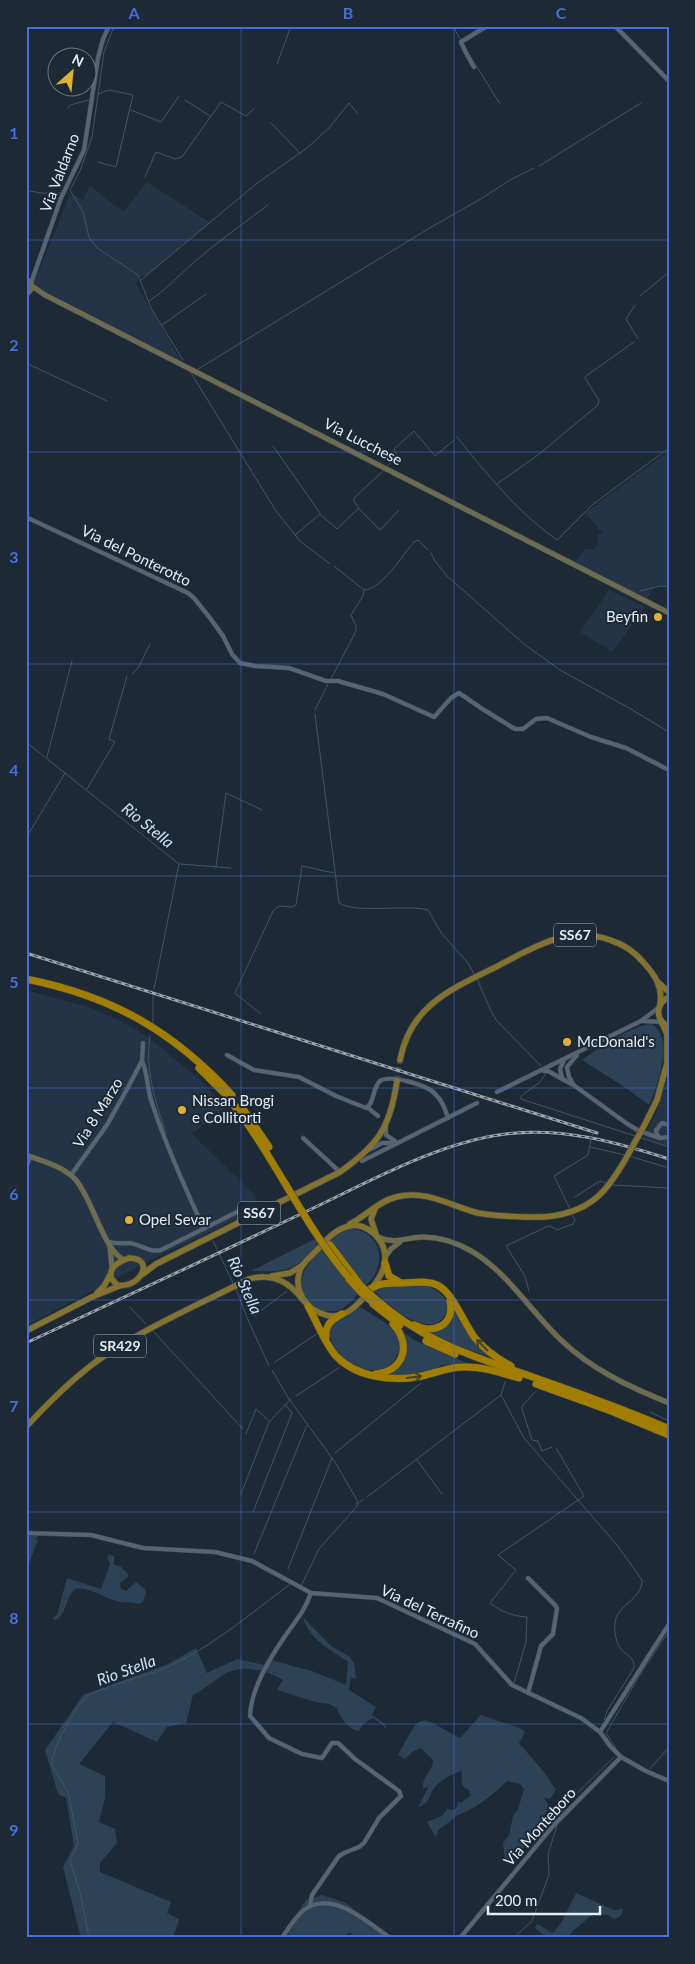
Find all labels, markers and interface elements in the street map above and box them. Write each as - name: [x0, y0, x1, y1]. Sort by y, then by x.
- text: A: [127, 3, 140, 22]
- text: B: [343, 3, 353, 22]
- text: C: [556, 3, 567, 22]
- north arrow: [48, 48, 98, 98]
- text: N: [69, 50, 87, 70]
- text: 1: [9, 123, 19, 142]
- street label: Via Valdarno: [36, 131, 82, 214]
- text: 2: [9, 335, 19, 354]
- street label: Via Lucchese: [321, 414, 406, 469]
- street label: Via del Ponterotto: [79, 521, 194, 589]
- text: 3: [9, 547, 19, 566]
- place label: Beyfin: [606, 607, 648, 625]
- marker: Beyfin: [652, 611, 664, 623]
- text: 4: [9, 760, 19, 779]
- water label: Rio Stella: [119, 798, 178, 851]
- road number: SS67: [554, 924, 596, 946]
- text: 5: [9, 972, 19, 991]
- place label: McDonald's: [577, 1032, 655, 1050]
- marker: McDonald's: [561, 1036, 573, 1048]
- street label: Via 8 Marzo: [68, 1074, 126, 1151]
- place label: Nissan Brogi e Collitorti: [192, 1091, 274, 1126]
- marker: Nissan Brogi e Collitorti: [176, 1104, 188, 1116]
- text: 6: [9, 1184, 19, 1203]
- road number: SS67: [238, 1202, 280, 1224]
- place label: Opel Sevar: [139, 1210, 211, 1228]
- marker: Opel Sevar: [123, 1214, 135, 1226]
- water label: Rio Stella: [224, 1253, 267, 1317]
- road number: SR429: [94, 1334, 146, 1358]
- one-way arrow: [476, 1339, 489, 1351]
- one-way arrow: [405, 1372, 421, 1382]
- text: 7: [9, 1396, 19, 1415]
- street label: Via del Terrafino: [378, 1580, 483, 1642]
- text: 8: [9, 1608, 19, 1627]
- water label: Rio Stella: [94, 1650, 158, 1689]
- street label: Via Monteboro: [499, 1783, 579, 1869]
- text: 9: [9, 1820, 19, 1839]
- scale bar: [488, 1884, 600, 1916]
- text: 200 m: [495, 1891, 537, 1909]

